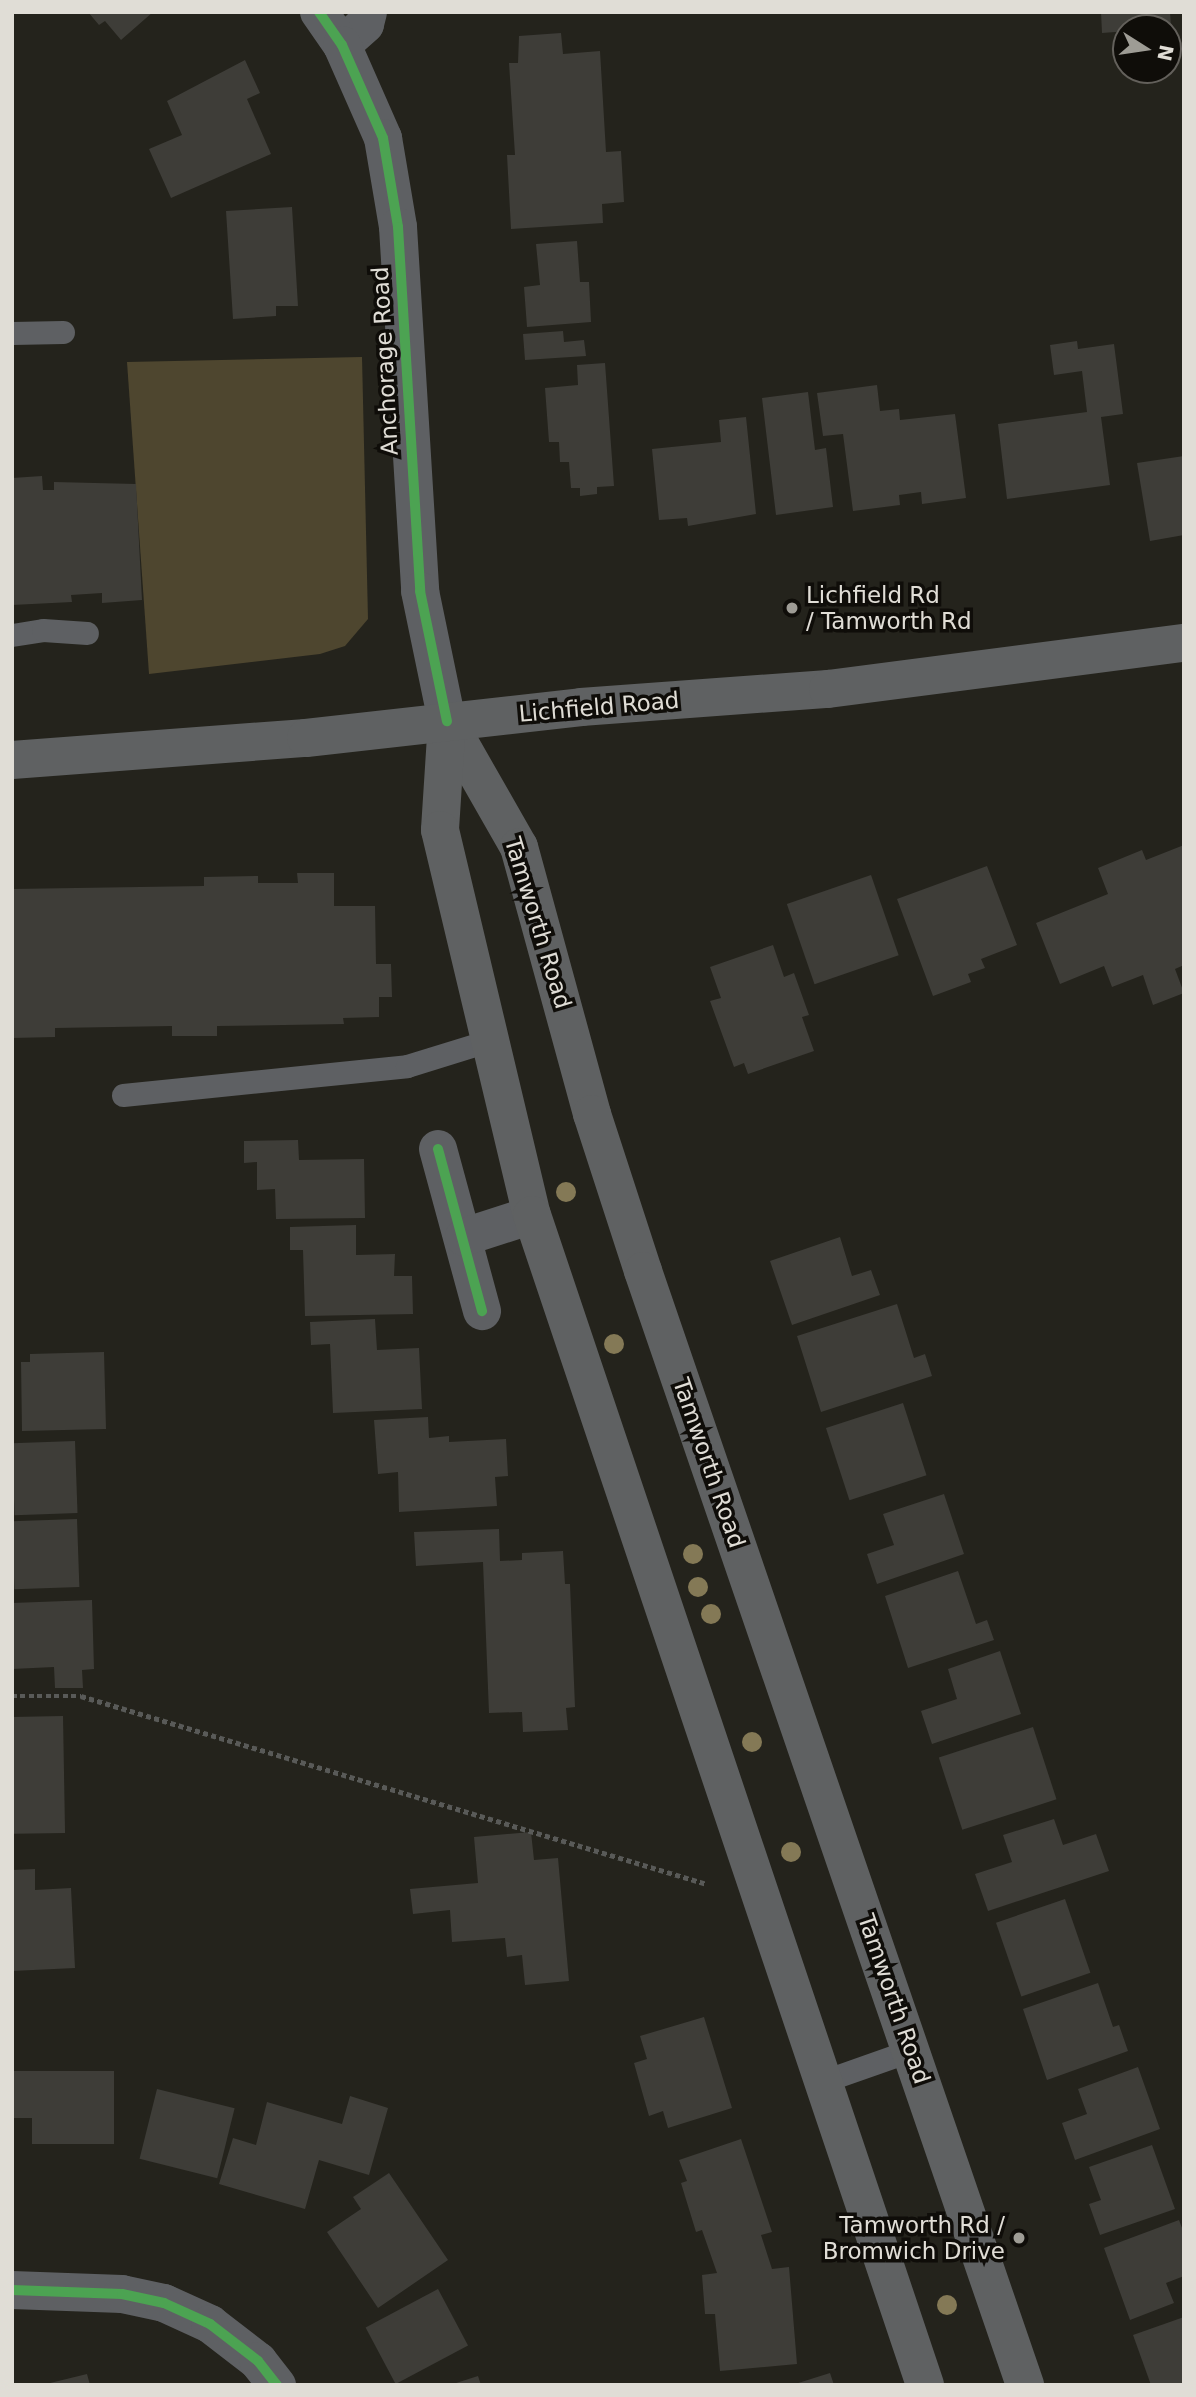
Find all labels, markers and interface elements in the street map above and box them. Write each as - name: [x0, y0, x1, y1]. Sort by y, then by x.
- north arrow: [1112, 14, 1182, 84]
- text: N: [1153, 43, 1178, 63]
- street label: Anchorage Road: [366, 266, 404, 456]
- place label: Lichfield Rd / Tamworth Rd: [806, 581, 972, 635]
- marker: Lichfield Rd / Tamworth Rd: [784, 600, 800, 616]
- street label: Lichfield Road: [518, 686, 680, 728]
- street label: Tamworth Road: [499, 834, 577, 1012]
- street label: Tamworth Road: [667, 1374, 751, 1552]
- street label: Tamworth Road: [852, 1910, 936, 2088]
- place label: Tamworth Rd / Bromwich Drive: [823, 2211, 1005, 2265]
- marker: Tamworth Rd / Bromwich Drive: [1011, 2230, 1027, 2246]

